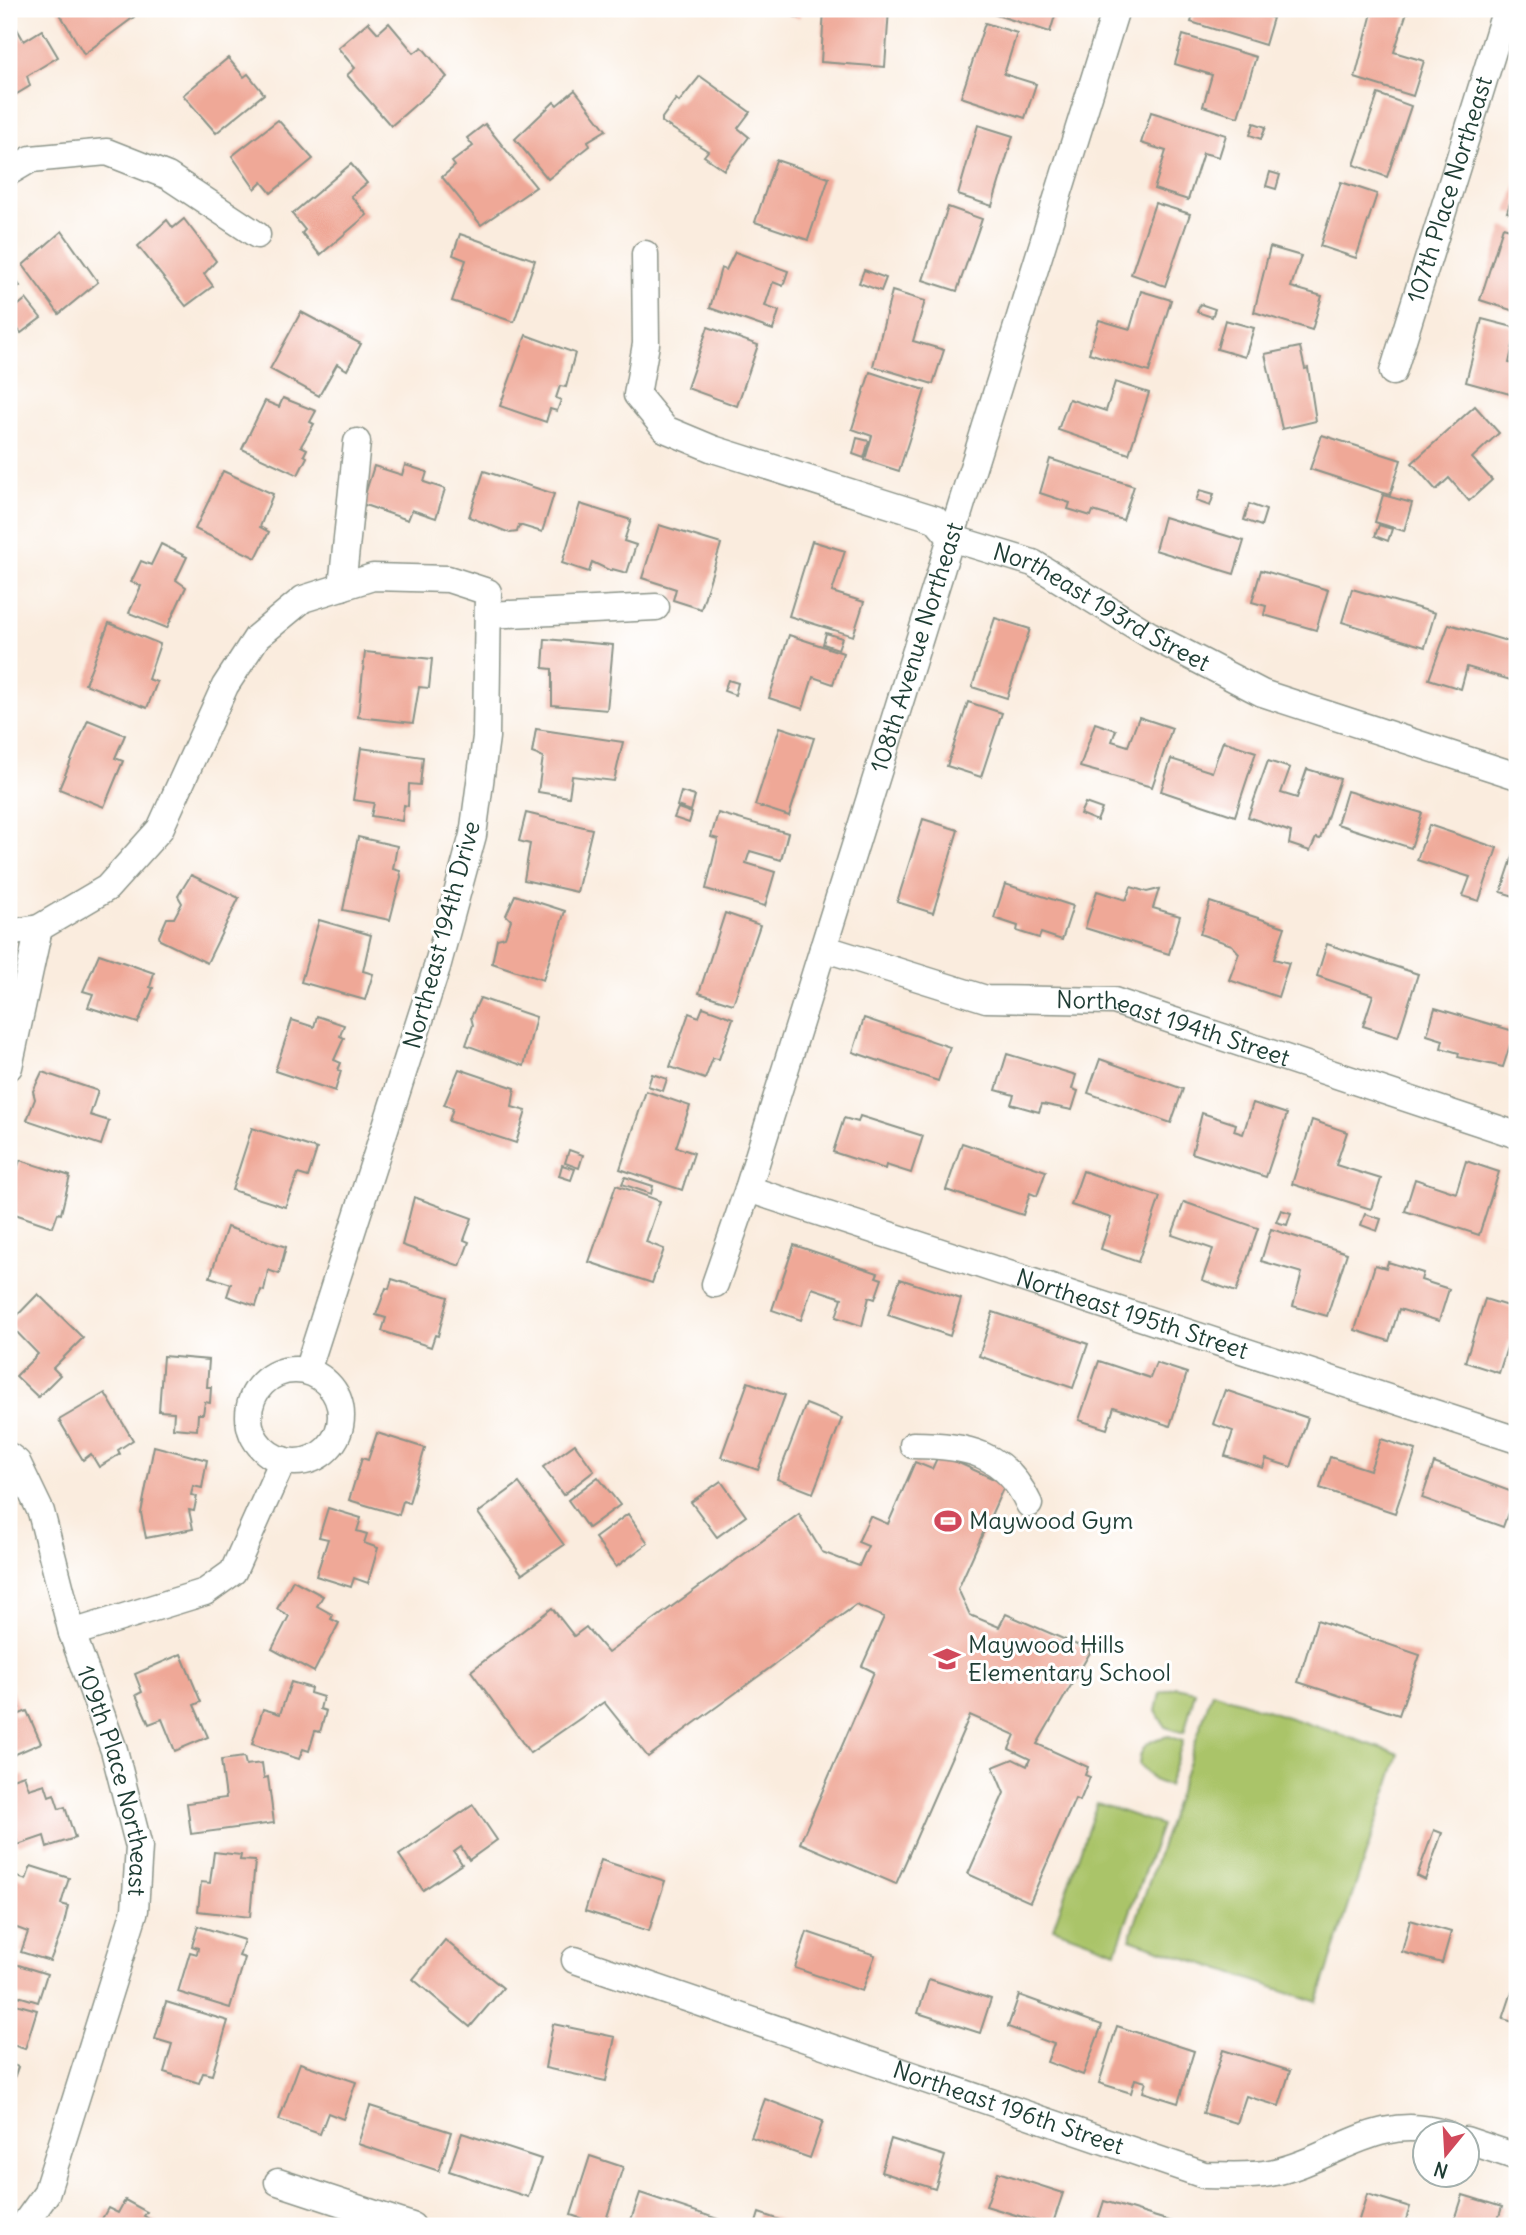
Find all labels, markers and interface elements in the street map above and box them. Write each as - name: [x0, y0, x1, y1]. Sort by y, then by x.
- street label: 107th Place Northeast: [1399, 72, 1498, 306]
- street label: 108th Avenue Northeast: [863, 518, 969, 776]
- street label: Northeast 193rd Street: [990, 536, 1215, 677]
- street label: Northeast 194th Drive: [396, 818, 486, 1052]
- street label: Northeast 194th Street: [1056, 984, 1294, 1072]
- street label: Northeast 195th Street: [1013, 1262, 1252, 1365]
- place label: Maywood Gym: [969, 1505, 1133, 1535]
- sports icon: Maywood Gym: [933, 1506, 963, 1536]
- place label: Maywood Hills Elementary School: [968, 1629, 1171, 1687]
- school or university icon: Maywood Hills Elementary School: [932, 1644, 962, 1674]
- street label: 109th Place Northeast: [71, 1661, 155, 1897]
- street label: Northeast 196th Street: [889, 2054, 1128, 2161]
- north arrow: [1410, 2120, 1480, 2190]
- text: N: [1431, 2157, 1451, 2184]

